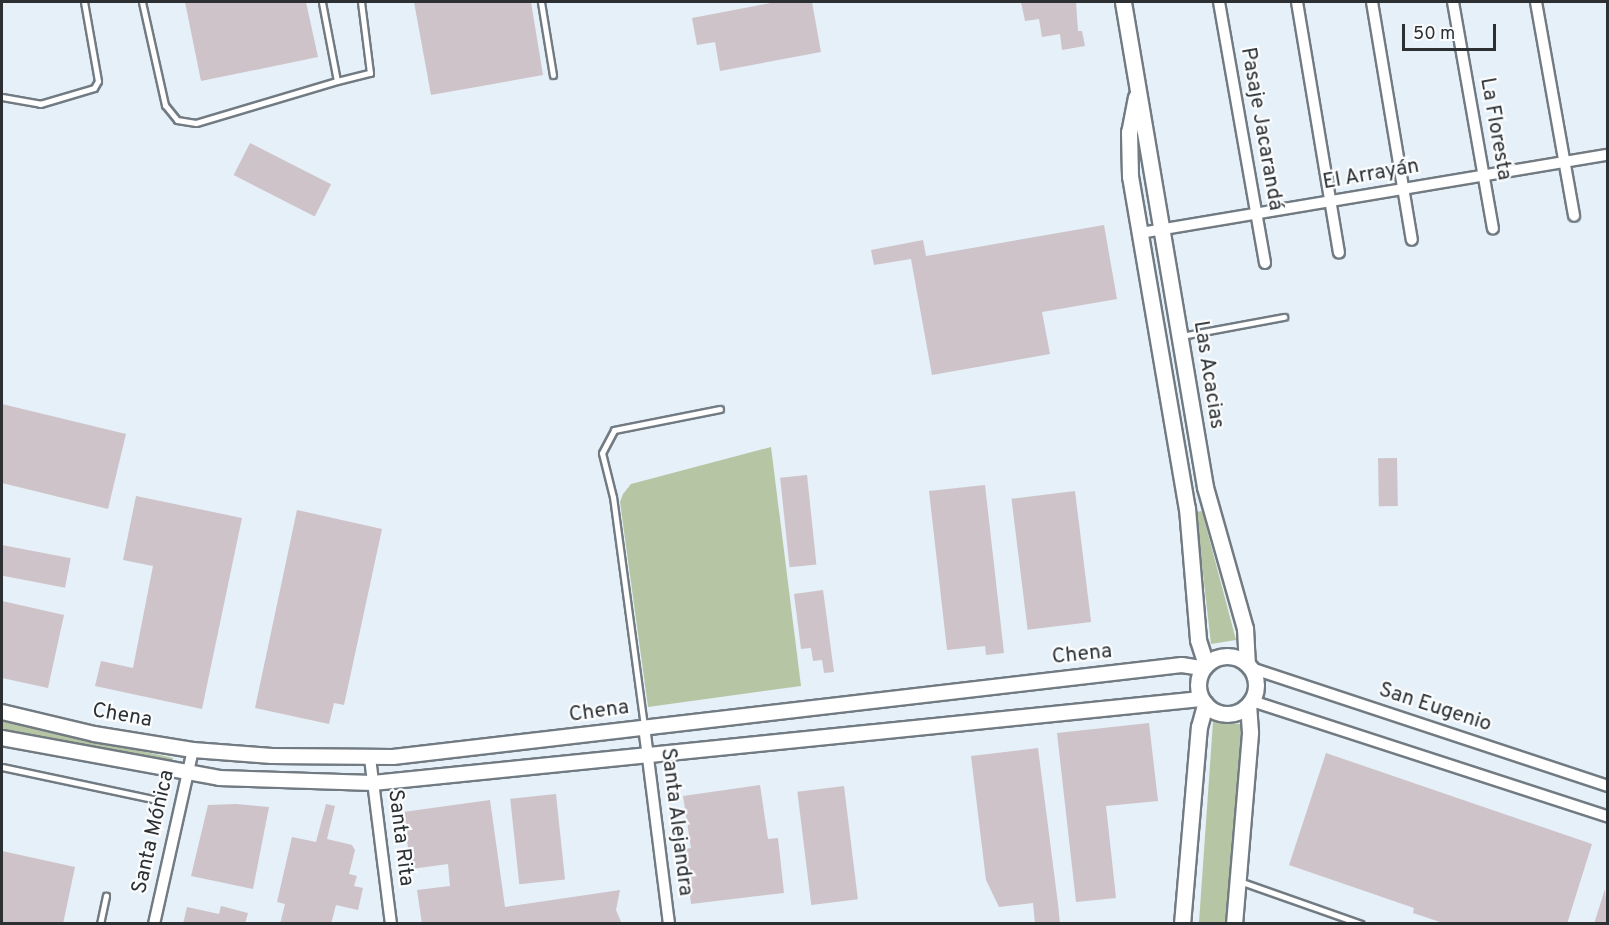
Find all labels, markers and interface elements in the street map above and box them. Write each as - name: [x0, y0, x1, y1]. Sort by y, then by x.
- scale bar: [1405, 12, 1500, 50]
- text: 50 m: [1413, 23, 1455, 46]
- street label: Pasaje Jacarandá: [1234, 45, 1288, 213]
- street label: La Floresta: [1474, 76, 1516, 182]
- street label: El Arrayán: [1321, 154, 1421, 196]
- street label: Las Acacias: [1187, 319, 1229, 431]
- street label: Chena: [1051, 639, 1113, 671]
- street label: San Eugenio: [1375, 678, 1495, 738]
- street label: Chena: [567, 695, 631, 729]
- street label: Chena: [90, 698, 154, 734]
- street label: Santa Alejandra: [654, 746, 698, 898]
- street label: Santa Mónica: [128, 768, 180, 896]
- street label: Santa Rita: [382, 788, 418, 888]

